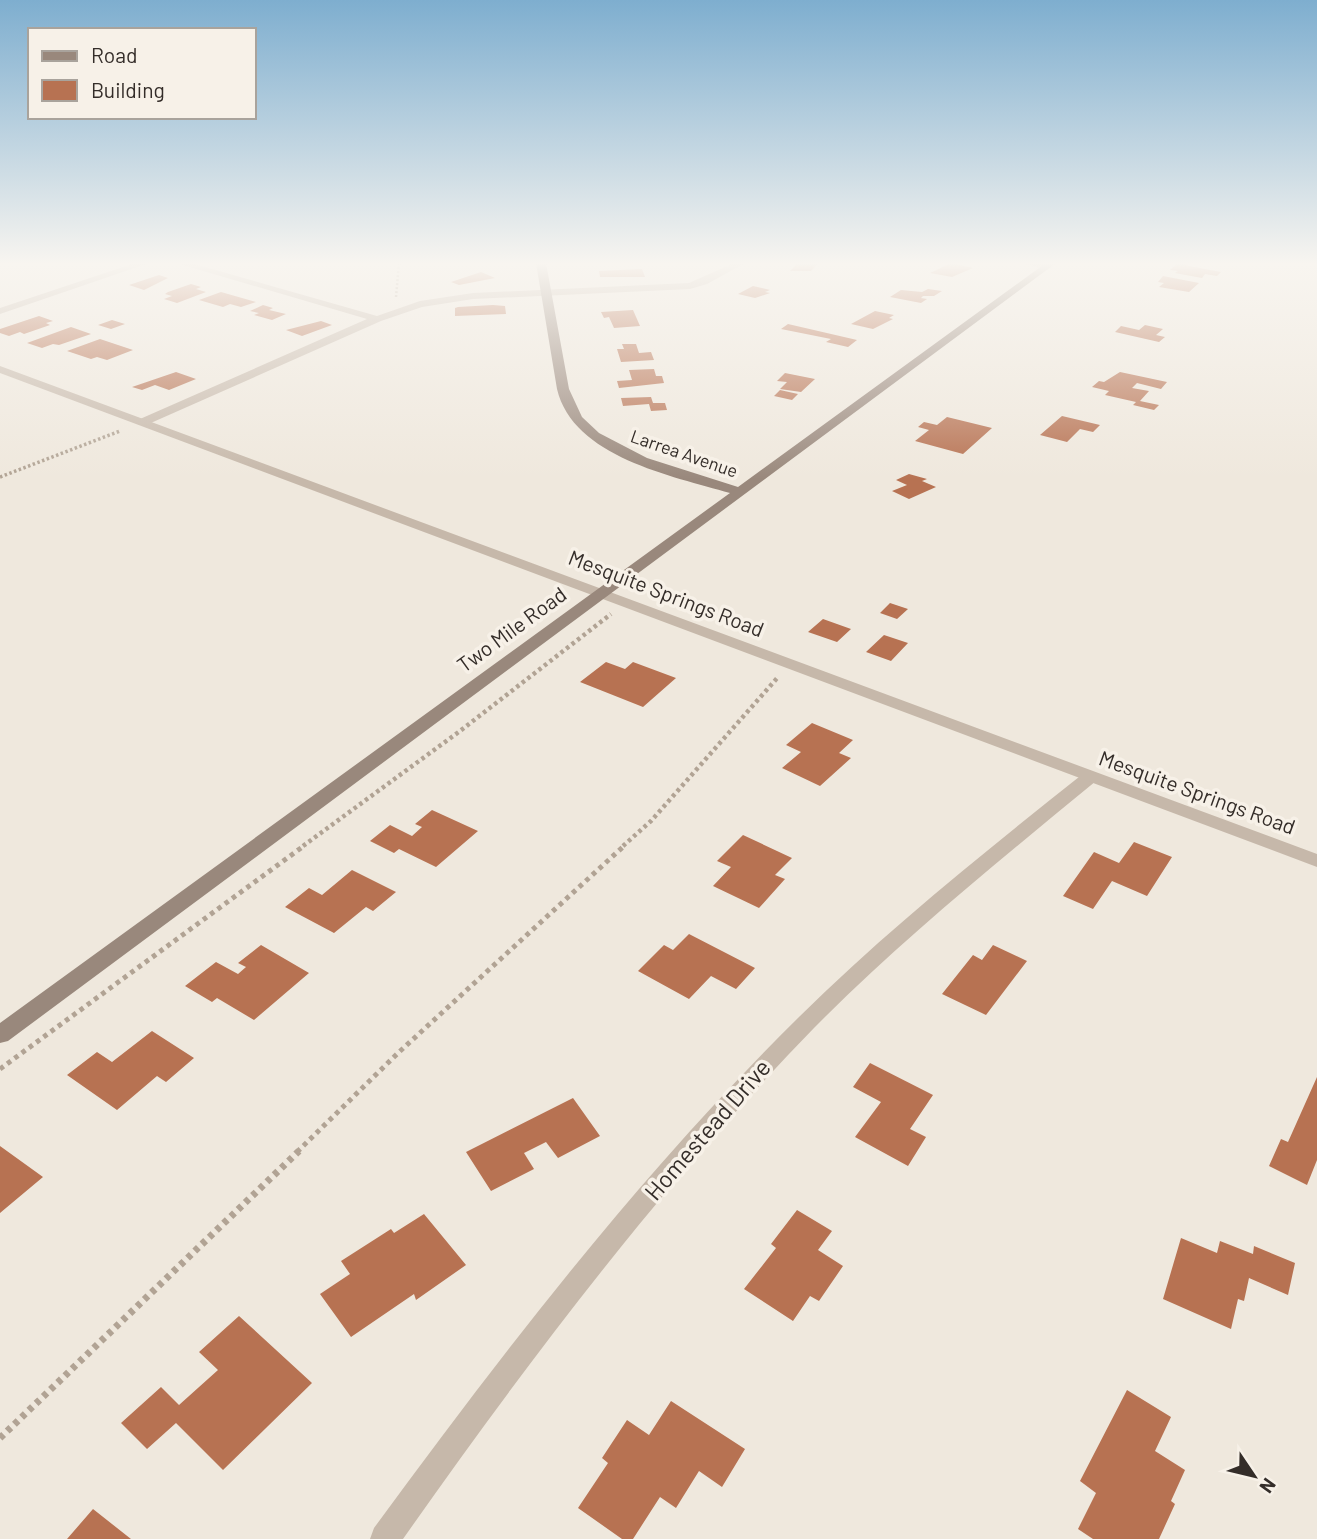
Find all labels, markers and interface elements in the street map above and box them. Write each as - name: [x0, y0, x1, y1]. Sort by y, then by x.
- legend: [28, 28, 256, 119]
- text: Road: [91, 42, 137, 67]
- text: Building: [91, 77, 165, 102]
- street label: Larrea Avenue: [628, 424, 741, 482]
- street label: Mesquite Springs Road: [565, 544, 768, 641]
- street label: Two Mile Road: [452, 581, 571, 677]
- street label: Mesquite Springs Road: [1096, 744, 1299, 839]
- street label: Homestead Drive: [638, 1053, 776, 1205]
- north arrow: [1219, 1441, 1289, 1511]
- text: N: [1255, 1474, 1281, 1498]

